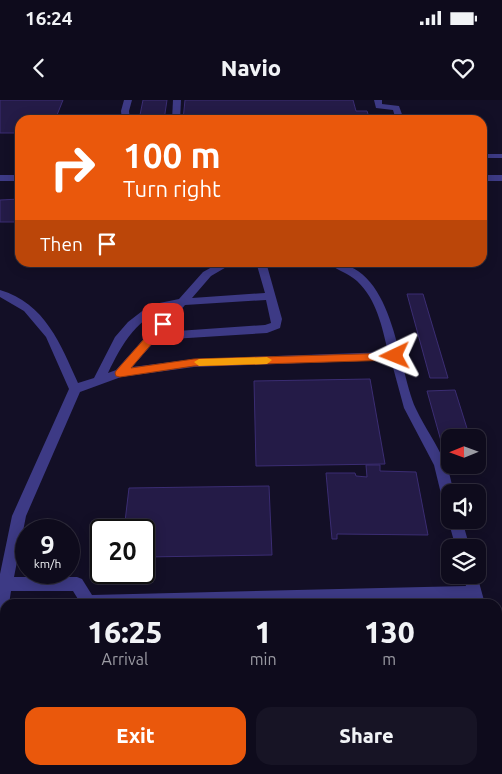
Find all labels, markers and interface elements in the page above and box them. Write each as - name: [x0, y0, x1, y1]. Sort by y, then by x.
- text: 16:24: [25, 7, 73, 29]
- icon: back: [25, 54, 53, 82]
- icon: heart: [449, 54, 477, 82]
- text: Navio: [221, 55, 281, 80]
- icon: right: [40, 135, 105, 200]
- text: 100 m: [123, 135, 221, 175]
- text: Turn right: [123, 176, 221, 201]
- icon: arrive: [93, 230, 121, 258]
- text: Then: [40, 233, 83, 255]
- pin: [142, 303, 184, 345]
- icon: arrive: [149, 310, 177, 338]
- position arrow: [368, 329, 420, 381]
- north arrow: [441, 429, 486, 474]
- map controls: [441, 429, 486, 584]
- button: sound: [441, 484, 486, 529]
- speed limit sign: 20: [90, 519, 155, 584]
- text: 9: [40, 531, 55, 559]
- button: layers: [441, 539, 486, 584]
- text: km/h: [34, 557, 61, 570]
- text: 16:25: [87, 615, 162, 649]
- text: 1: [255, 615, 272, 649]
- text: 130: [364, 615, 415, 649]
- text: Arrival: [102, 650, 148, 668]
- text: min: [250, 650, 277, 668]
- text: m: [382, 650, 396, 668]
- button: Exit: [25, 707, 246, 765]
- button: Share: [256, 707, 477, 765]

